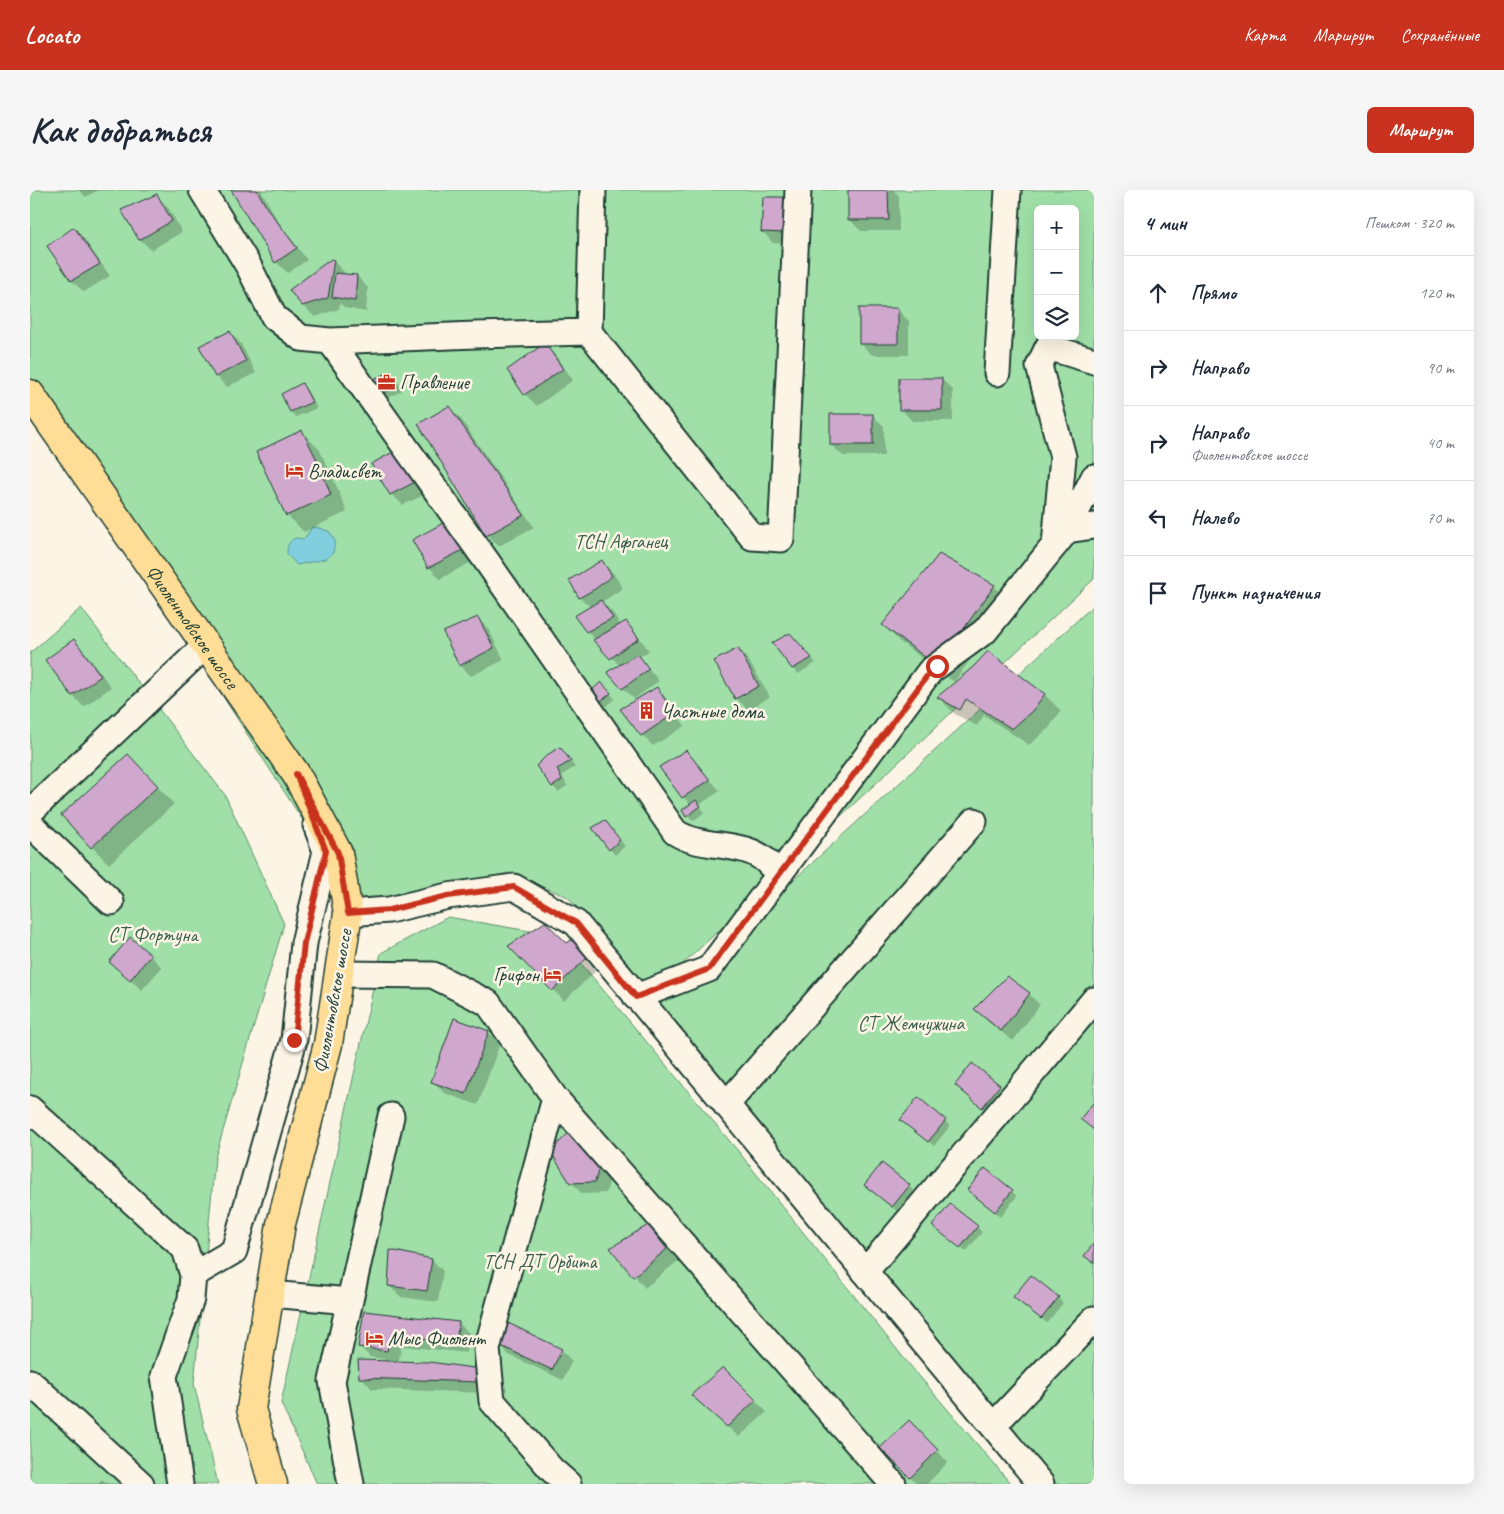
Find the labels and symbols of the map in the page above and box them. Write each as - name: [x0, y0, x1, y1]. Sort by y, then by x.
- place label: Правление: [400, 370, 470, 395]
- office icon: Правление: [376, 372, 396, 392]
- place label: Владисвет: [308, 459, 383, 484]
- hotel icon: Владисвет: [284, 461, 304, 481]
- park label: ТСН Афганец: [574, 529, 669, 554]
- street label: Фиолентовское шоссе: [140, 560, 245, 695]
- route start: [926, 655, 949, 678]
- place label: Частные дома: [661, 699, 765, 724]
- building icon: Частные дома: [637, 701, 657, 721]
- park label: СТ Фортуна: [108, 922, 199, 947]
- street label: Фиолентовское шоссе: [308, 926, 358, 1075]
- place label: Грифон: [493, 962, 541, 987]
- hotel icon: Грифон: [543, 964, 563, 984]
- park label: СТ Жемчужина: [858, 1011, 966, 1036]
- route end: [283, 1029, 306, 1052]
- park label: ТСН ДТ Орбита: [483, 1249, 599, 1274]
- place label: Мыс Фиолент: [388, 1326, 487, 1351]
- hotel icon: Мыс Фиолент: [364, 1328, 384, 1348]

